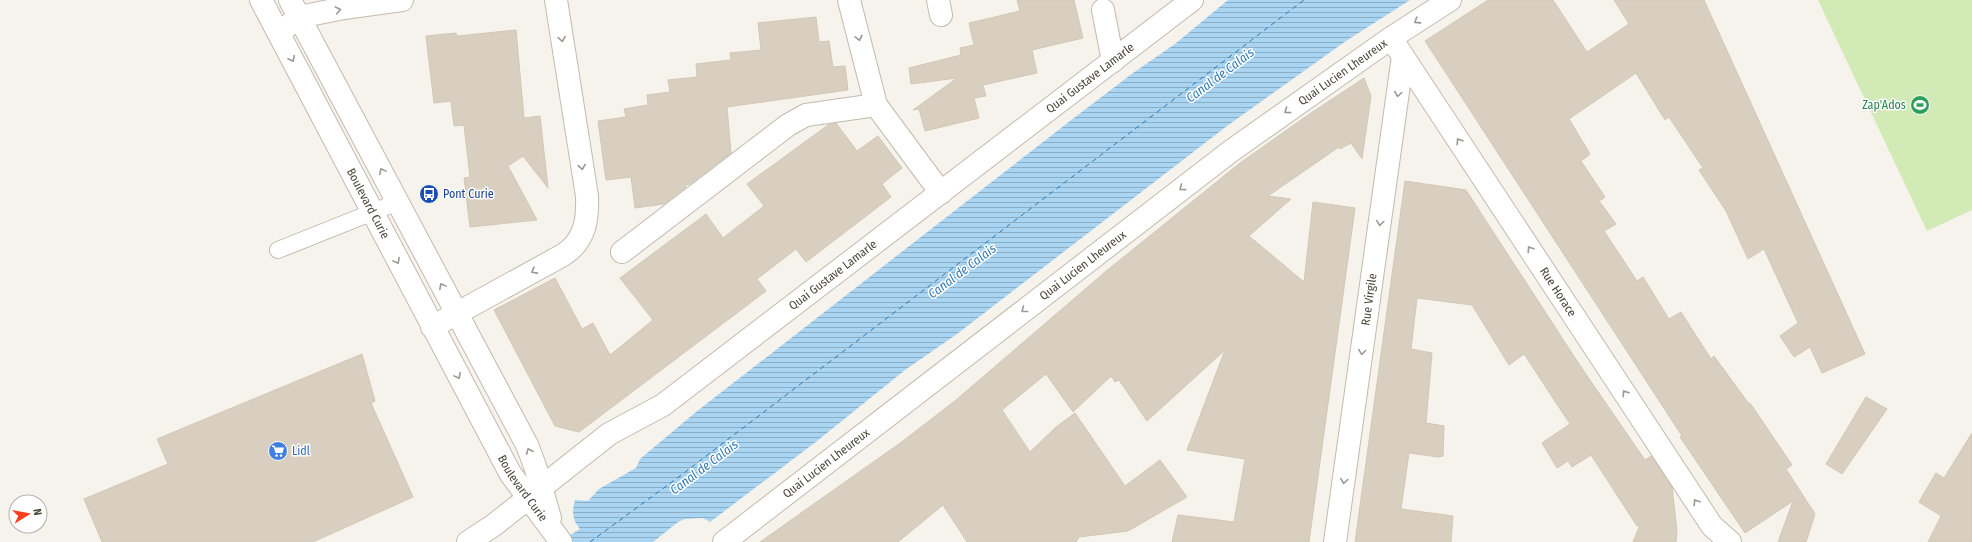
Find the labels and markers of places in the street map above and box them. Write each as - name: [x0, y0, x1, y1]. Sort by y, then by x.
- sports icon: Zap'Ados: [1909, 94, 1931, 116]
- place label: Zap'Ados: [1862, 98, 1906, 112]
- bus stop icon: Pont Curie: [418, 183, 440, 205]
- place label: Pont Curie: [443, 187, 494, 201]
- supermarket icon: Lidl: [267, 440, 289, 462]
- place label: Lidl: [292, 444, 310, 458]

